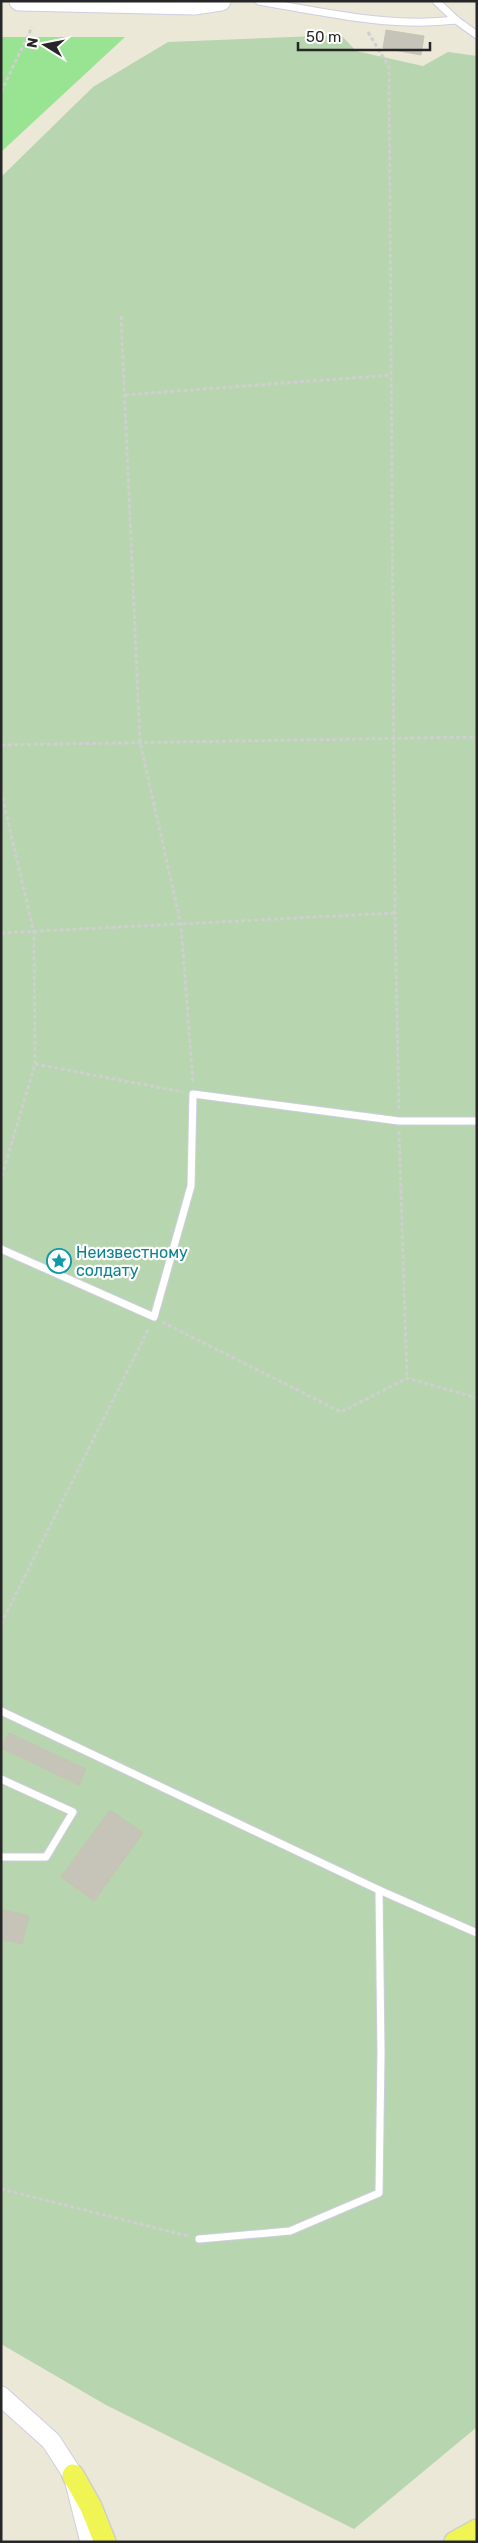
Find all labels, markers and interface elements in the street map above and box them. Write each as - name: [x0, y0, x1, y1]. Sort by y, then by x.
- north arrow: [20, 20, 70, 70]
- scale bar: [298, 20, 430, 52]
- text: 50 m: [306, 28, 341, 46]
- text: N: [23, 36, 42, 49]
- place label: Неизвестному солдату: [76, 1243, 188, 1280]
- place icon: Неизвестному солдату: [46, 1248, 72, 1274]

